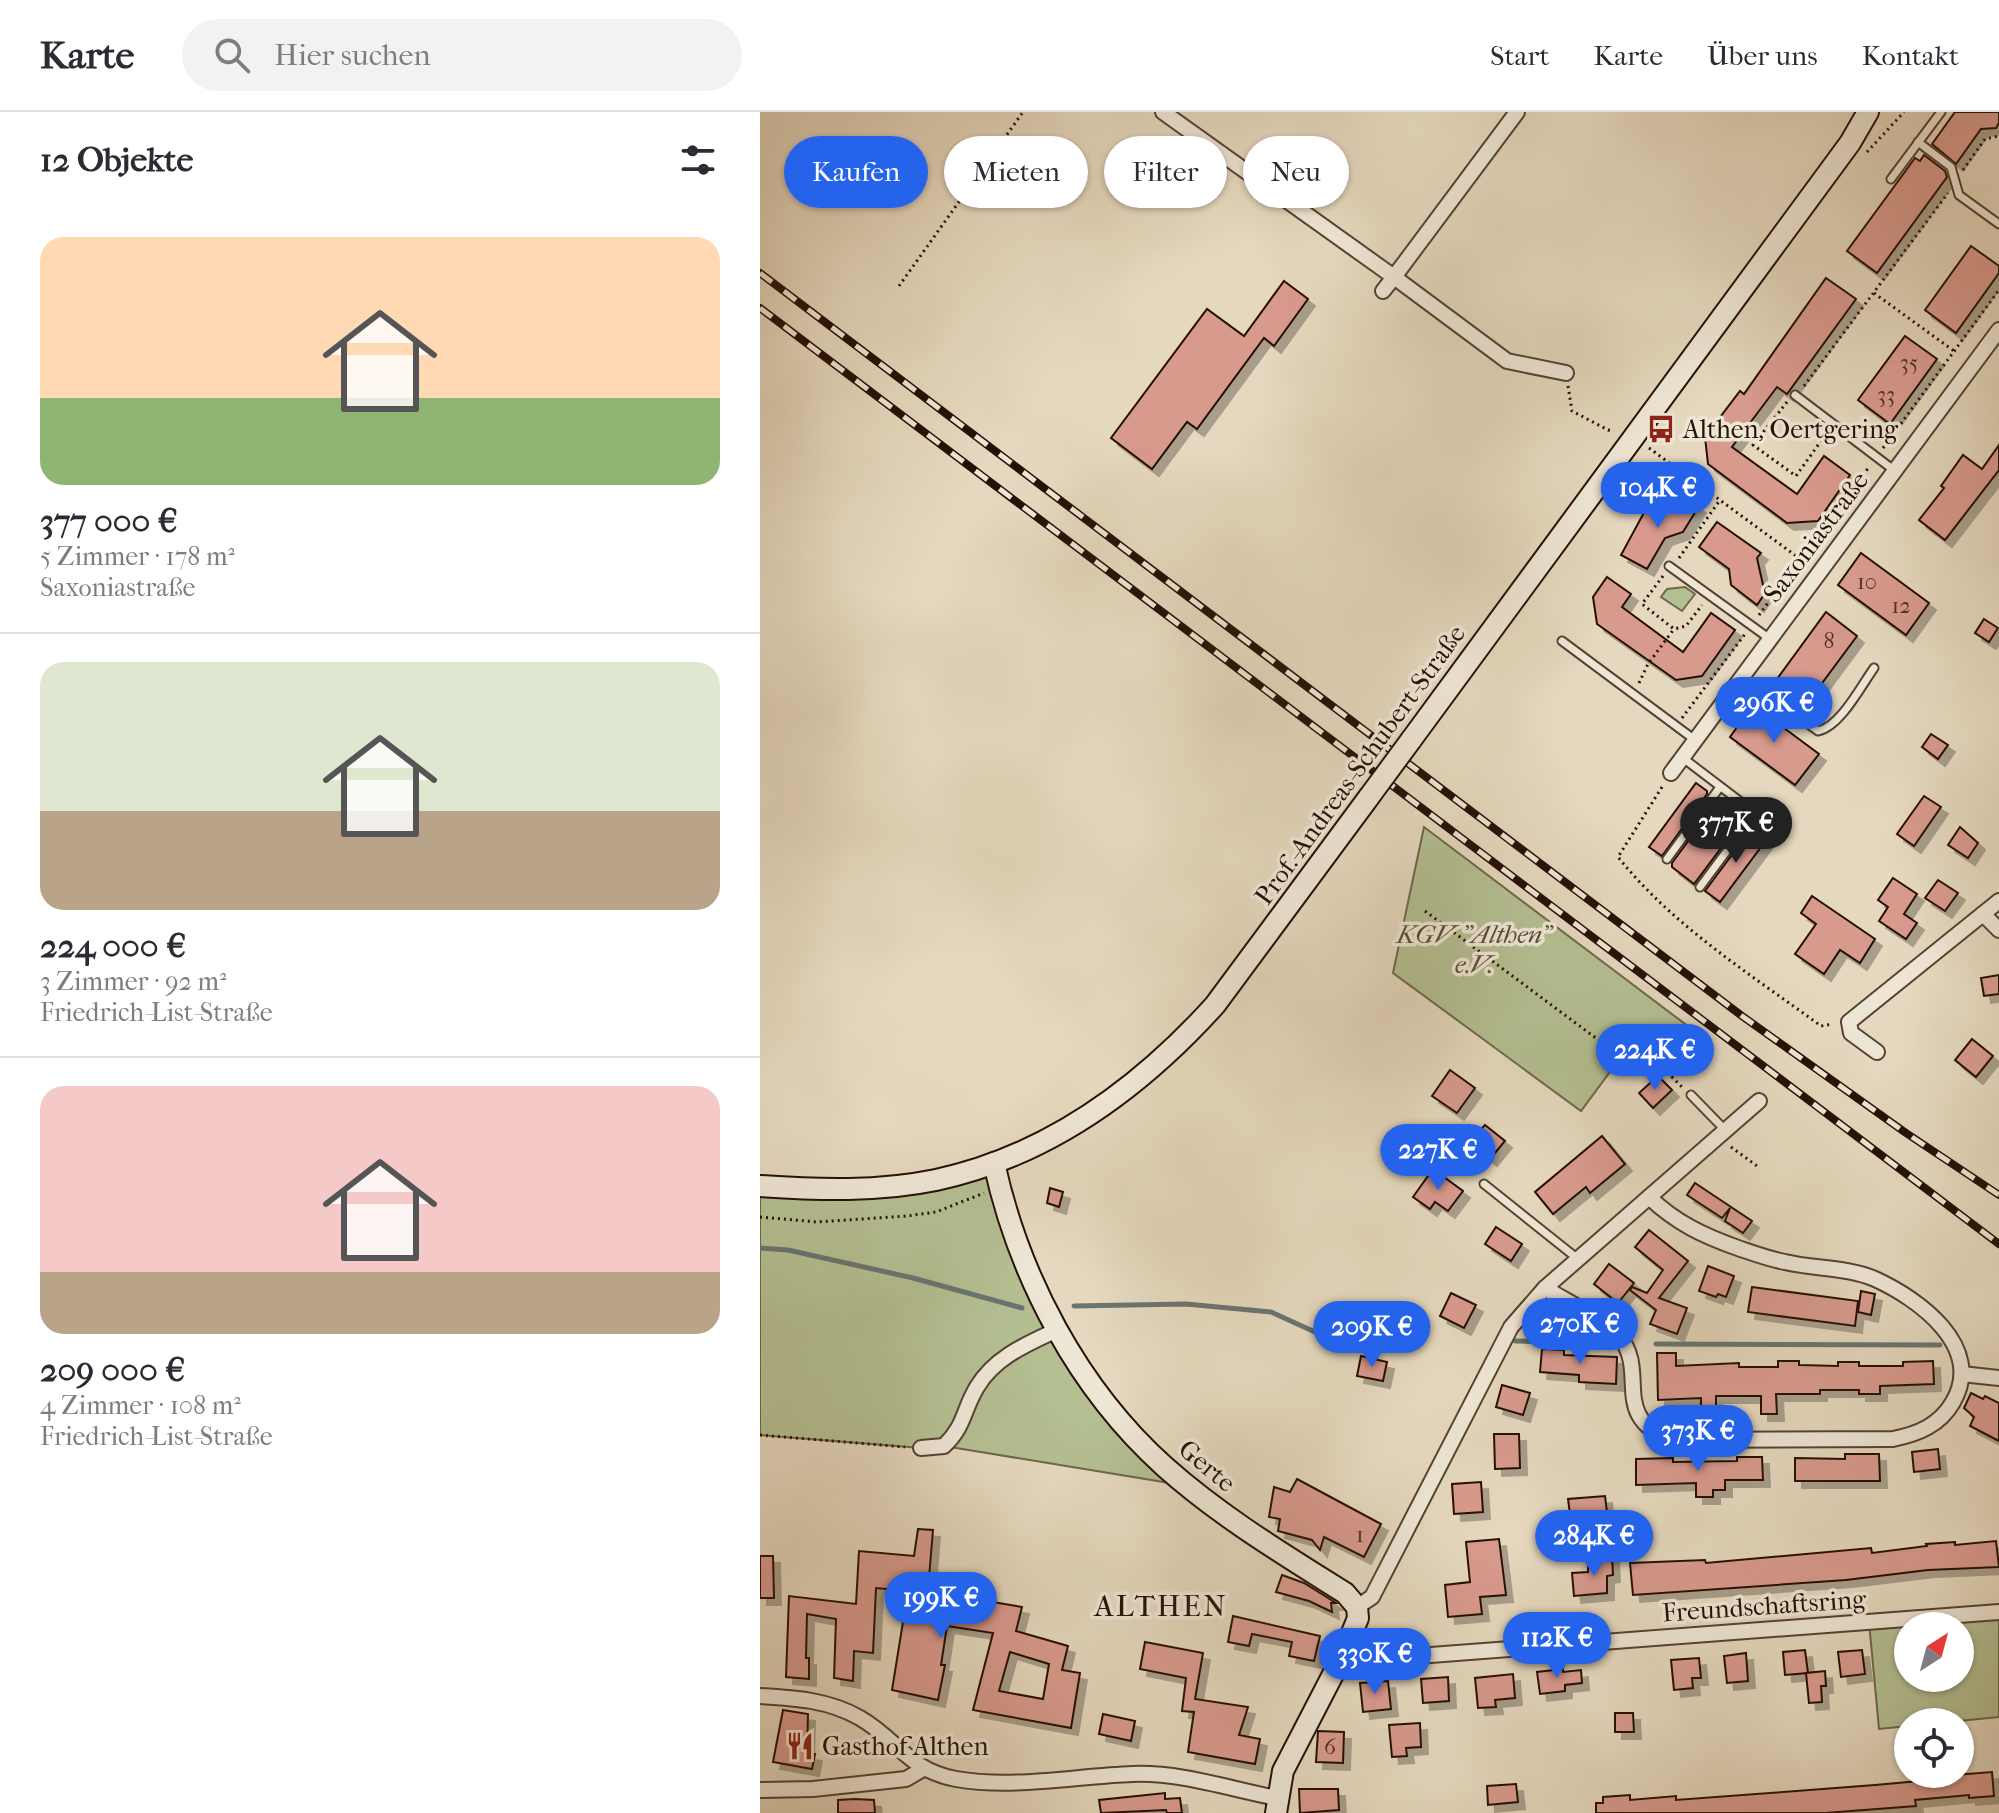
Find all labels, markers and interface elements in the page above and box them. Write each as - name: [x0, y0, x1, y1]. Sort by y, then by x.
- search box: [182, 19, 742, 91]
- text: Karte: [40, 33, 134, 78]
- icon: search: [210, 33, 254, 77]
- text: Hier suchen: [274, 38, 431, 73]
- text: Start: [1490, 39, 1550, 72]
- text: Karte: [1594, 39, 1663, 72]
- text: Über uns: [1707, 39, 1818, 72]
- text: Kontakt: [1862, 39, 1959, 72]
- chip: Kaufen: [784, 136, 928, 208]
- chip: Mieten: [944, 136, 1088, 208]
- chip: Filter: [1104, 136, 1227, 208]
- chip: Neu: [1243, 136, 1349, 208]
- icon: filters: [676, 138, 720, 182]
- text: 12 Objekte: [40, 140, 193, 180]
- icon: home: [308, 289, 452, 433]
- house number: 35: [1900, 350, 1918, 376]
- house number: 33: [1877, 382, 1895, 408]
- bus stop icon: Althen, Oertgering: [1646, 414, 1676, 444]
- place label: Althen, Oertgering: [1682, 414, 1899, 445]
- pin: 104K €: [1593, 462, 1723, 530]
- street label: Saxoniastraße: [1757, 466, 1875, 608]
- text: 104K €: [1619, 472, 1697, 503]
- text: 377 000 €: [40, 501, 178, 541]
- text: 5 Zimmer · 178 m²: [40, 541, 235, 572]
- house number: 10: [1857, 569, 1877, 595]
- text: Saxoniastraße: [40, 572, 195, 603]
- house number: 12: [1891, 593, 1911, 619]
- street label: Prof.-Andreas-Schubert-Straße: [1248, 619, 1472, 911]
- house number: 8: [1823, 628, 1835, 654]
- pin: 296K €: [1709, 677, 1839, 745]
- text: 296K €: [1733, 687, 1815, 718]
- icon: home: [308, 714, 452, 858]
- pin: 377K €: [1671, 797, 1801, 865]
- text: 377K €: [1698, 807, 1774, 838]
- park label: KGV "Althen" e.V.: [1395, 919, 1554, 980]
- text: 224 000 €: [40, 926, 186, 966]
- text: 3 Zimmer · 92 m²: [40, 966, 226, 997]
- text: Friedrich-List-Straße: [40, 997, 273, 1028]
- pin: 224K €: [1590, 1024, 1720, 1092]
- text: 224K €: [1614, 1034, 1696, 1065]
- pin: 227K €: [1373, 1124, 1503, 1192]
- text: 227K €: [1398, 1134, 1478, 1165]
- icon: home: [308, 1138, 452, 1282]
- pin: 270K €: [1515, 1298, 1645, 1366]
- pin: 209K €: [1307, 1301, 1437, 1369]
- text: 270K €: [1540, 1308, 1620, 1339]
- text: 209K €: [1331, 1311, 1413, 1342]
- text: 209 000 €: [40, 1350, 185, 1390]
- text: 4 Zimmer · 108 m²: [40, 1390, 241, 1421]
- pin: 373K €: [1633, 1405, 1763, 1473]
- text: 373K €: [1661, 1415, 1735, 1446]
- text: Friedrich-List-Straße: [40, 1421, 273, 1452]
- street label: Gerte: [1172, 1433, 1242, 1499]
- pin: 284K €: [1529, 1510, 1659, 1578]
- text: 284K €: [1553, 1520, 1635, 1551]
- house number: 1: [1356, 1522, 1364, 1548]
- pin: 199K €: [876, 1572, 1006, 1640]
- text: 199K €: [903, 1582, 979, 1613]
- street label: Freundschaftsring: [1661, 1583, 1868, 1629]
- district label: ALTHEN: [1093, 1589, 1228, 1624]
- pin: 112K €: [1492, 1612, 1622, 1680]
- north arrow: [1894, 1612, 1974, 1692]
- map controls: [1894, 1612, 1974, 1788]
- text: 112K €: [1521, 1622, 1593, 1653]
- pin: 330K €: [1310, 1628, 1440, 1696]
- text: 330K €: [1337, 1638, 1413, 1669]
- button: locate: [1894, 1708, 1974, 1788]
- restaurant icon: Gasthof Althen: [785, 1731, 815, 1761]
- place label: Gasthof Althen: [822, 1731, 989, 1762]
- house number: 6: [1324, 1734, 1336, 1760]

